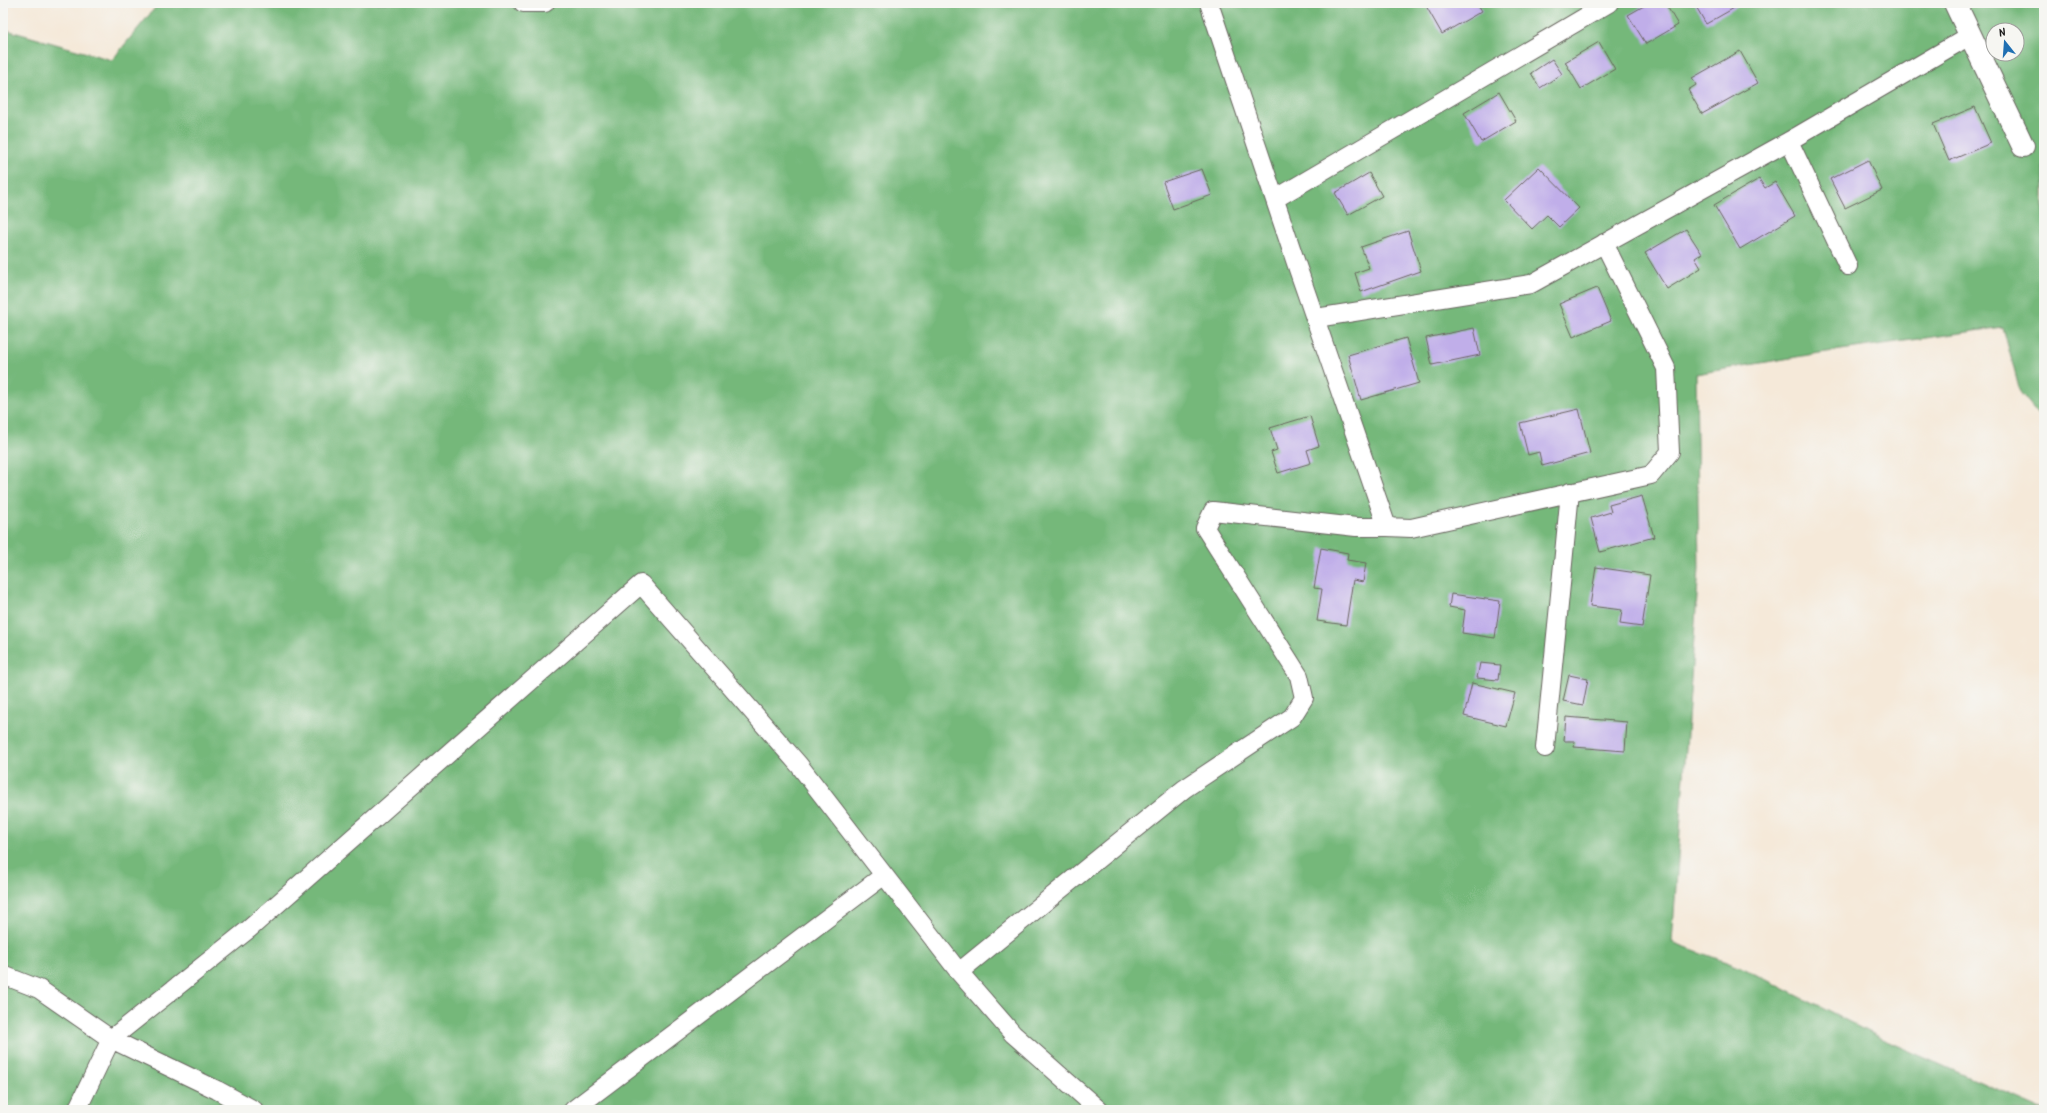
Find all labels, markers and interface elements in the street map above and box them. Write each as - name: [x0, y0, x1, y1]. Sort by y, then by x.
- north arrow: [1985, 22, 2025, 62]
- text: N: [1996, 24, 2008, 43]

